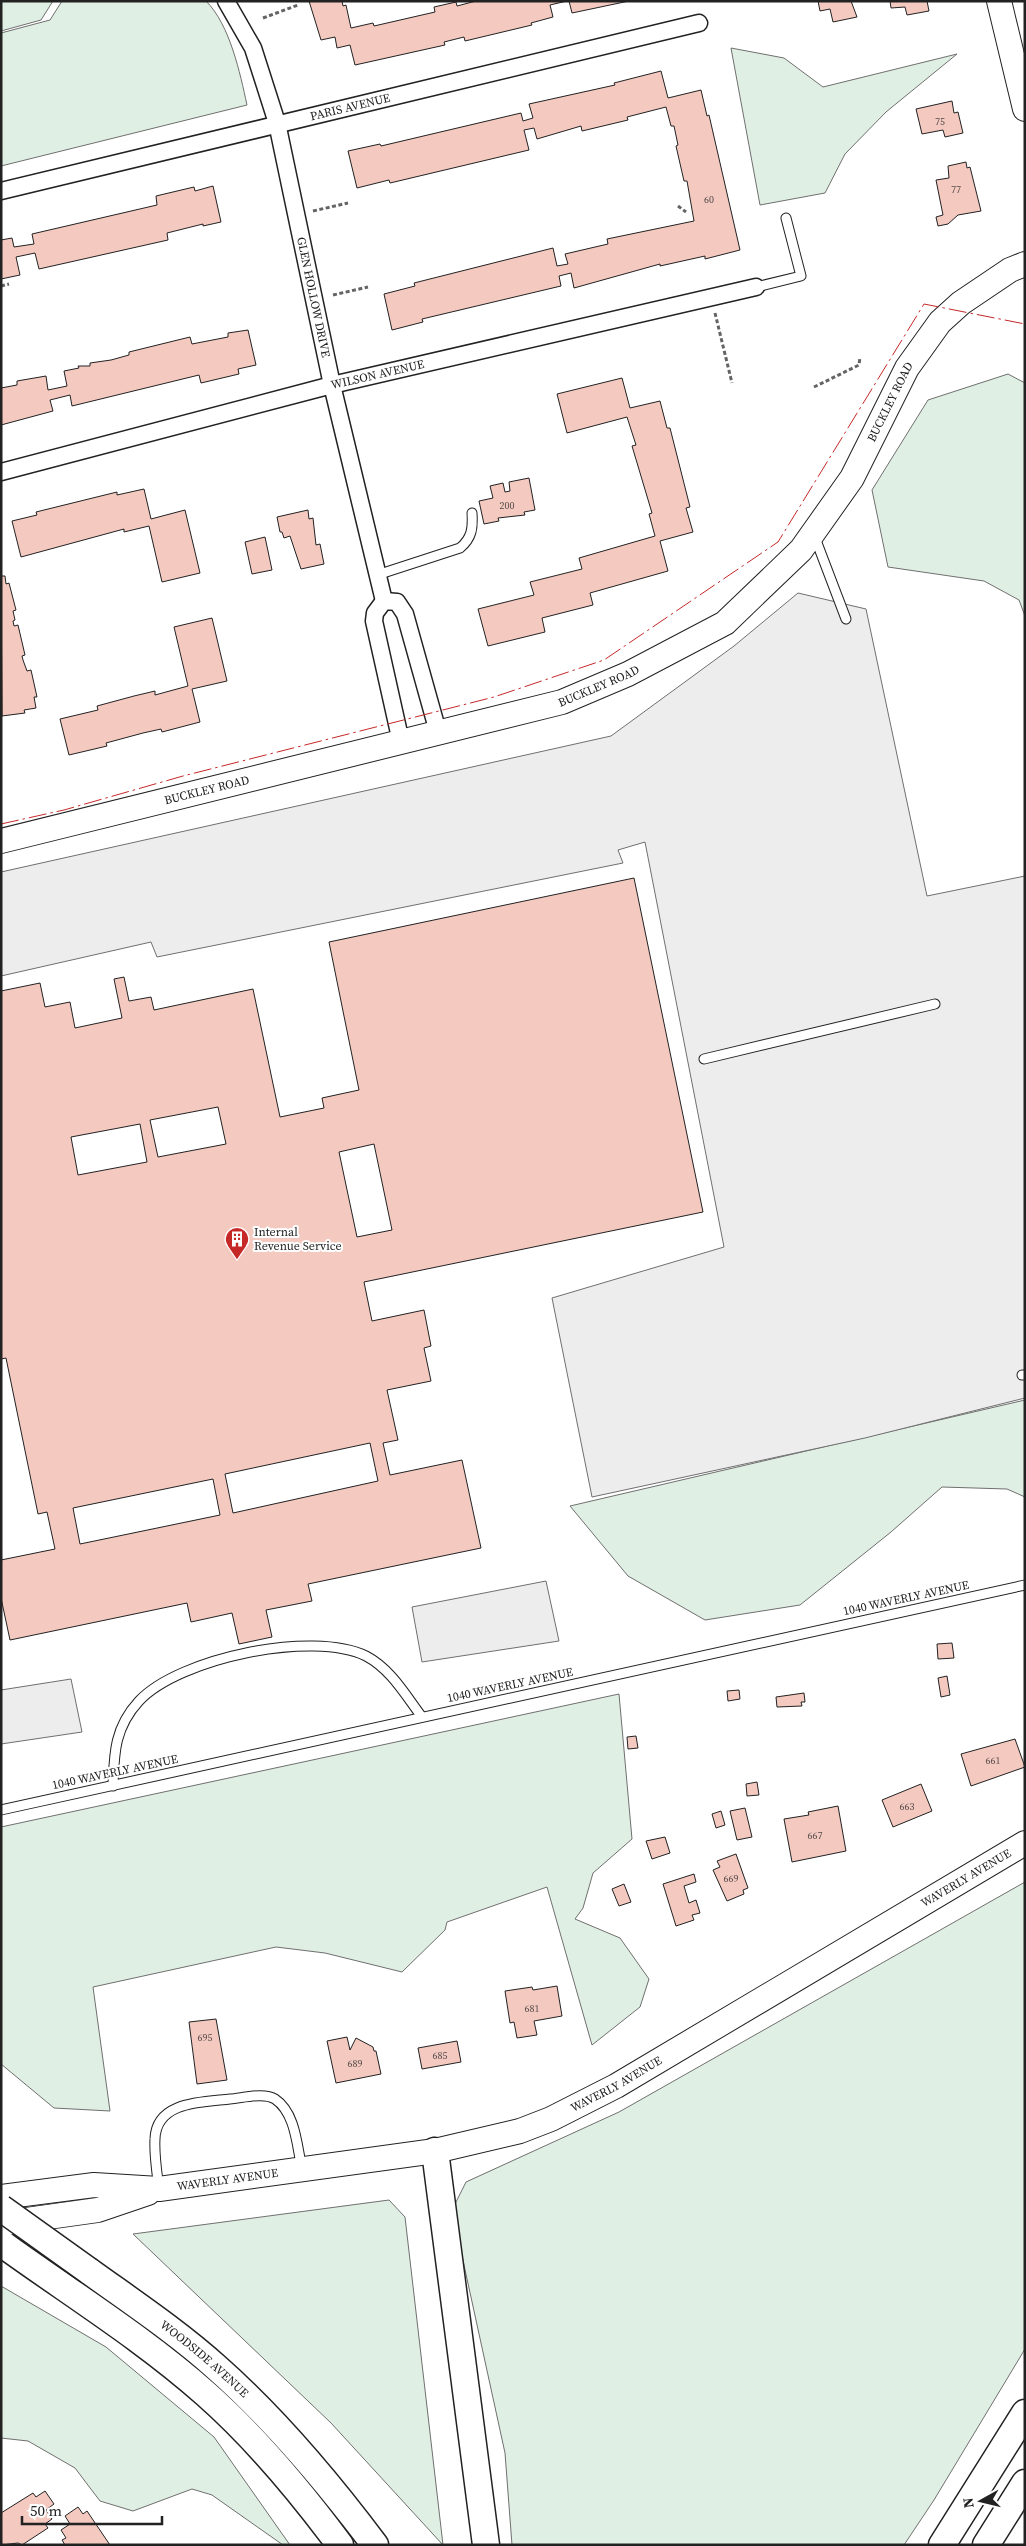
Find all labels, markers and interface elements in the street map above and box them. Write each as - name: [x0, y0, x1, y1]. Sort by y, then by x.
- street label: PARIS AVENUE: [308, 90, 392, 124]
- house number: 75: [935, 115, 945, 128]
- house number: 77: [951, 183, 961, 196]
- house number: 60: [704, 193, 714, 206]
- street label: GLEN HOLLOW DRIVE: [293, 235, 334, 359]
- street label: WILSON AVENUE: [329, 356, 426, 393]
- street label: BUCKLEY ROAD: [863, 359, 917, 444]
- house number: 200: [500, 499, 515, 512]
- street label: BUCKLEY ROAD: [556, 661, 642, 711]
- street label: BUCKLEY ROAD: [163, 772, 251, 808]
- place label: Internal Revenue Service: [254, 1224, 342, 1254]
- building icon: Internal Revenue Service: [224, 1226, 250, 1260]
- street label: 1040 WAVERLY AVENUE: [841, 1577, 971, 1619]
- street label: 1040 WAVERLY AVENUE: [445, 1664, 575, 1706]
- street label: 1040 WAVERLY AVENUE: [50, 1751, 180, 1793]
- house number: 661: [986, 1754, 1001, 1767]
- house number: 663: [900, 1800, 915, 1813]
- house number: 667: [808, 1829, 823, 1842]
- street label: WAVERLY AVENUE: [918, 1845, 1014, 1911]
- house number: 669: [724, 1872, 739, 1885]
- house number: 681: [525, 2002, 540, 2015]
- house number: 695: [198, 2031, 213, 2044]
- house number: 685: [433, 2049, 448, 2062]
- street label: WAVERLY AVENUE: [568, 2052, 665, 2116]
- house number: 689: [348, 2057, 363, 2070]
- street label: WAVERLY AVENUE: [176, 2165, 279, 2194]
- street label: WOODSIDE AVENUE: [157, 2317, 252, 2401]
- north arrow: [956, 2476, 1006, 2526]
- scale bar: [22, 2494, 162, 2526]
- text: N: [958, 2496, 979, 2509]
- text: 50 m: [30, 2500, 62, 2521]

